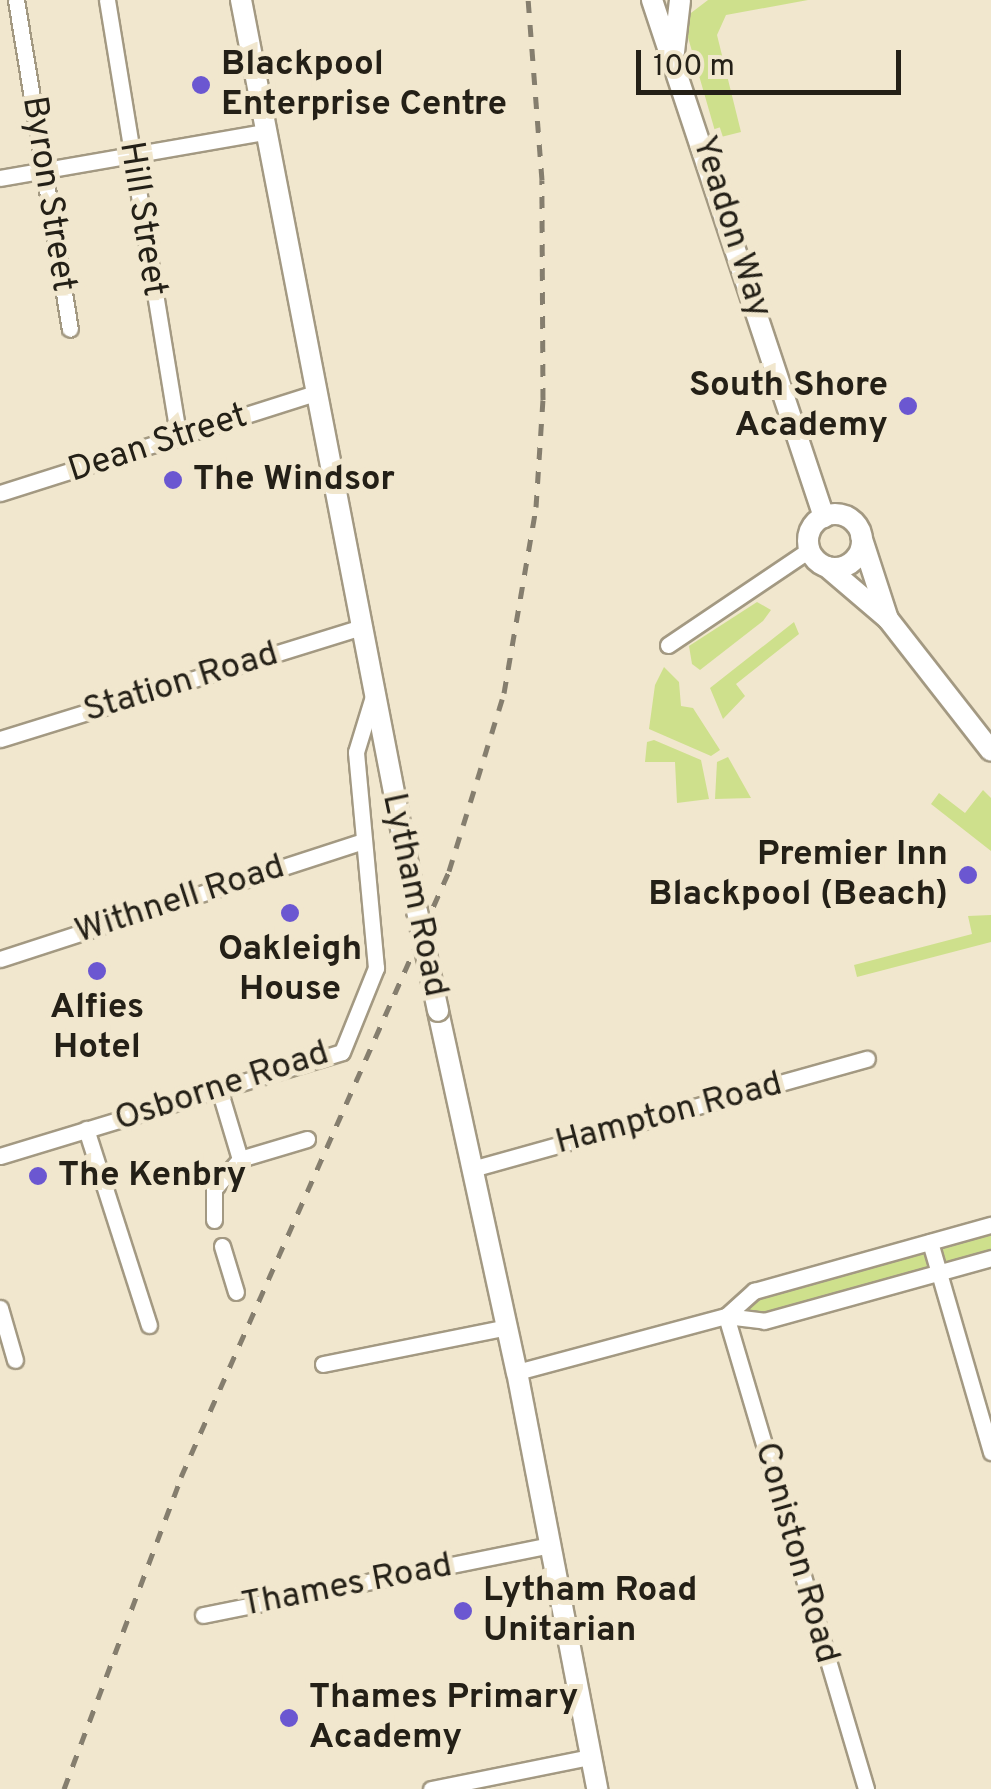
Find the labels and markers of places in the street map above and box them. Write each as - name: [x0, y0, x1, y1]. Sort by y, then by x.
- place label: Blackpool Enterprise Centre: [221, 44, 507, 126]
- marker: Blackpool Enterprise Centre: [190, 74, 212, 96]
- place label: South Shore Academy: [689, 365, 888, 447]
- marker: South Shore Academy: [897, 395, 919, 417]
- place label: The Windsor: [193, 459, 395, 501]
- marker: The Windsor: [162, 469, 184, 491]
- place label: Premier Inn Blackpool (Beach): [648, 834, 948, 916]
- marker: Premier Inn Blackpool (Beach): [957, 864, 979, 886]
- marker: Oakleigh House: [279, 902, 301, 924]
- place label: Oakleigh House: [218, 929, 362, 1011]
- marker: Alfies Hotel: [86, 960, 108, 982]
- place label: Alfies Hotel: [50, 987, 144, 1069]
- place label: The Kenbry: [58, 1155, 246, 1197]
- marker: The Kenbry: [27, 1165, 49, 1187]
- place label: Lytham Road Unitarian: [483, 1570, 697, 1652]
- marker: Lytham Road Unitarian: [452, 1600, 474, 1622]
- place label: Thames Primary Academy: [309, 1677, 578, 1759]
- marker: Thames Primary Academy: [278, 1707, 300, 1729]

